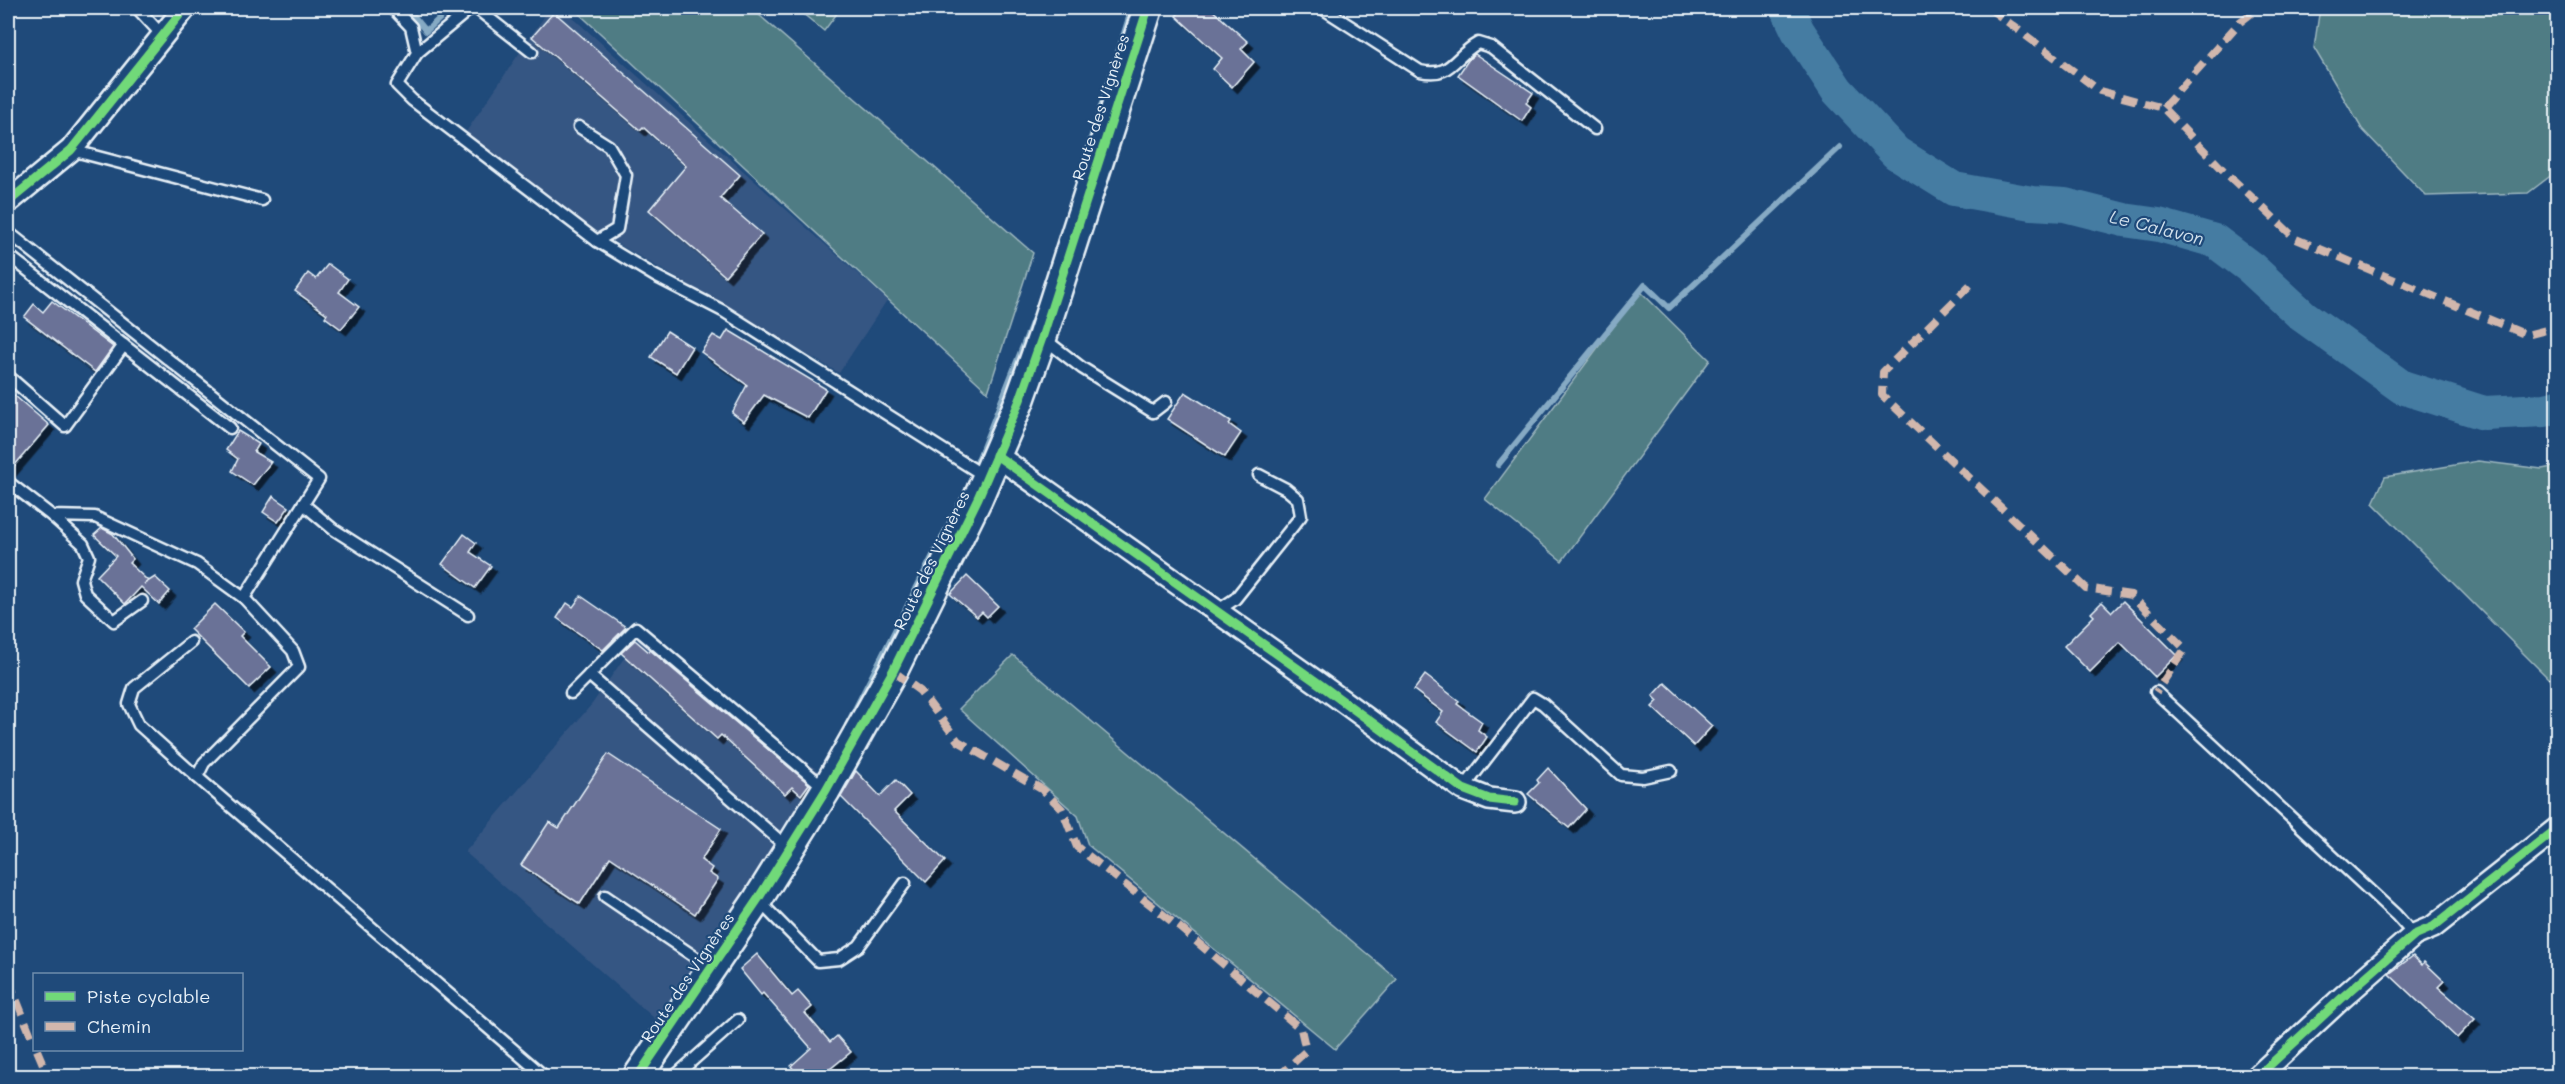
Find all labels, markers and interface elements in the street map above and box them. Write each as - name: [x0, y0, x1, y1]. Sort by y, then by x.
- street label: Route des Vignères: [1066, 31, 1134, 183]
- water label: Le Calavon: [2107, 204, 2207, 250]
- street label: Route des Vignères: [888, 487, 974, 633]
- street label: Route des Vignères: [636, 908, 738, 1046]
- legend: [33, 973, 243, 1051]
- text: Piste cyclable: [87, 984, 211, 1008]
- text: Chemin: [87, 1014, 151, 1038]

